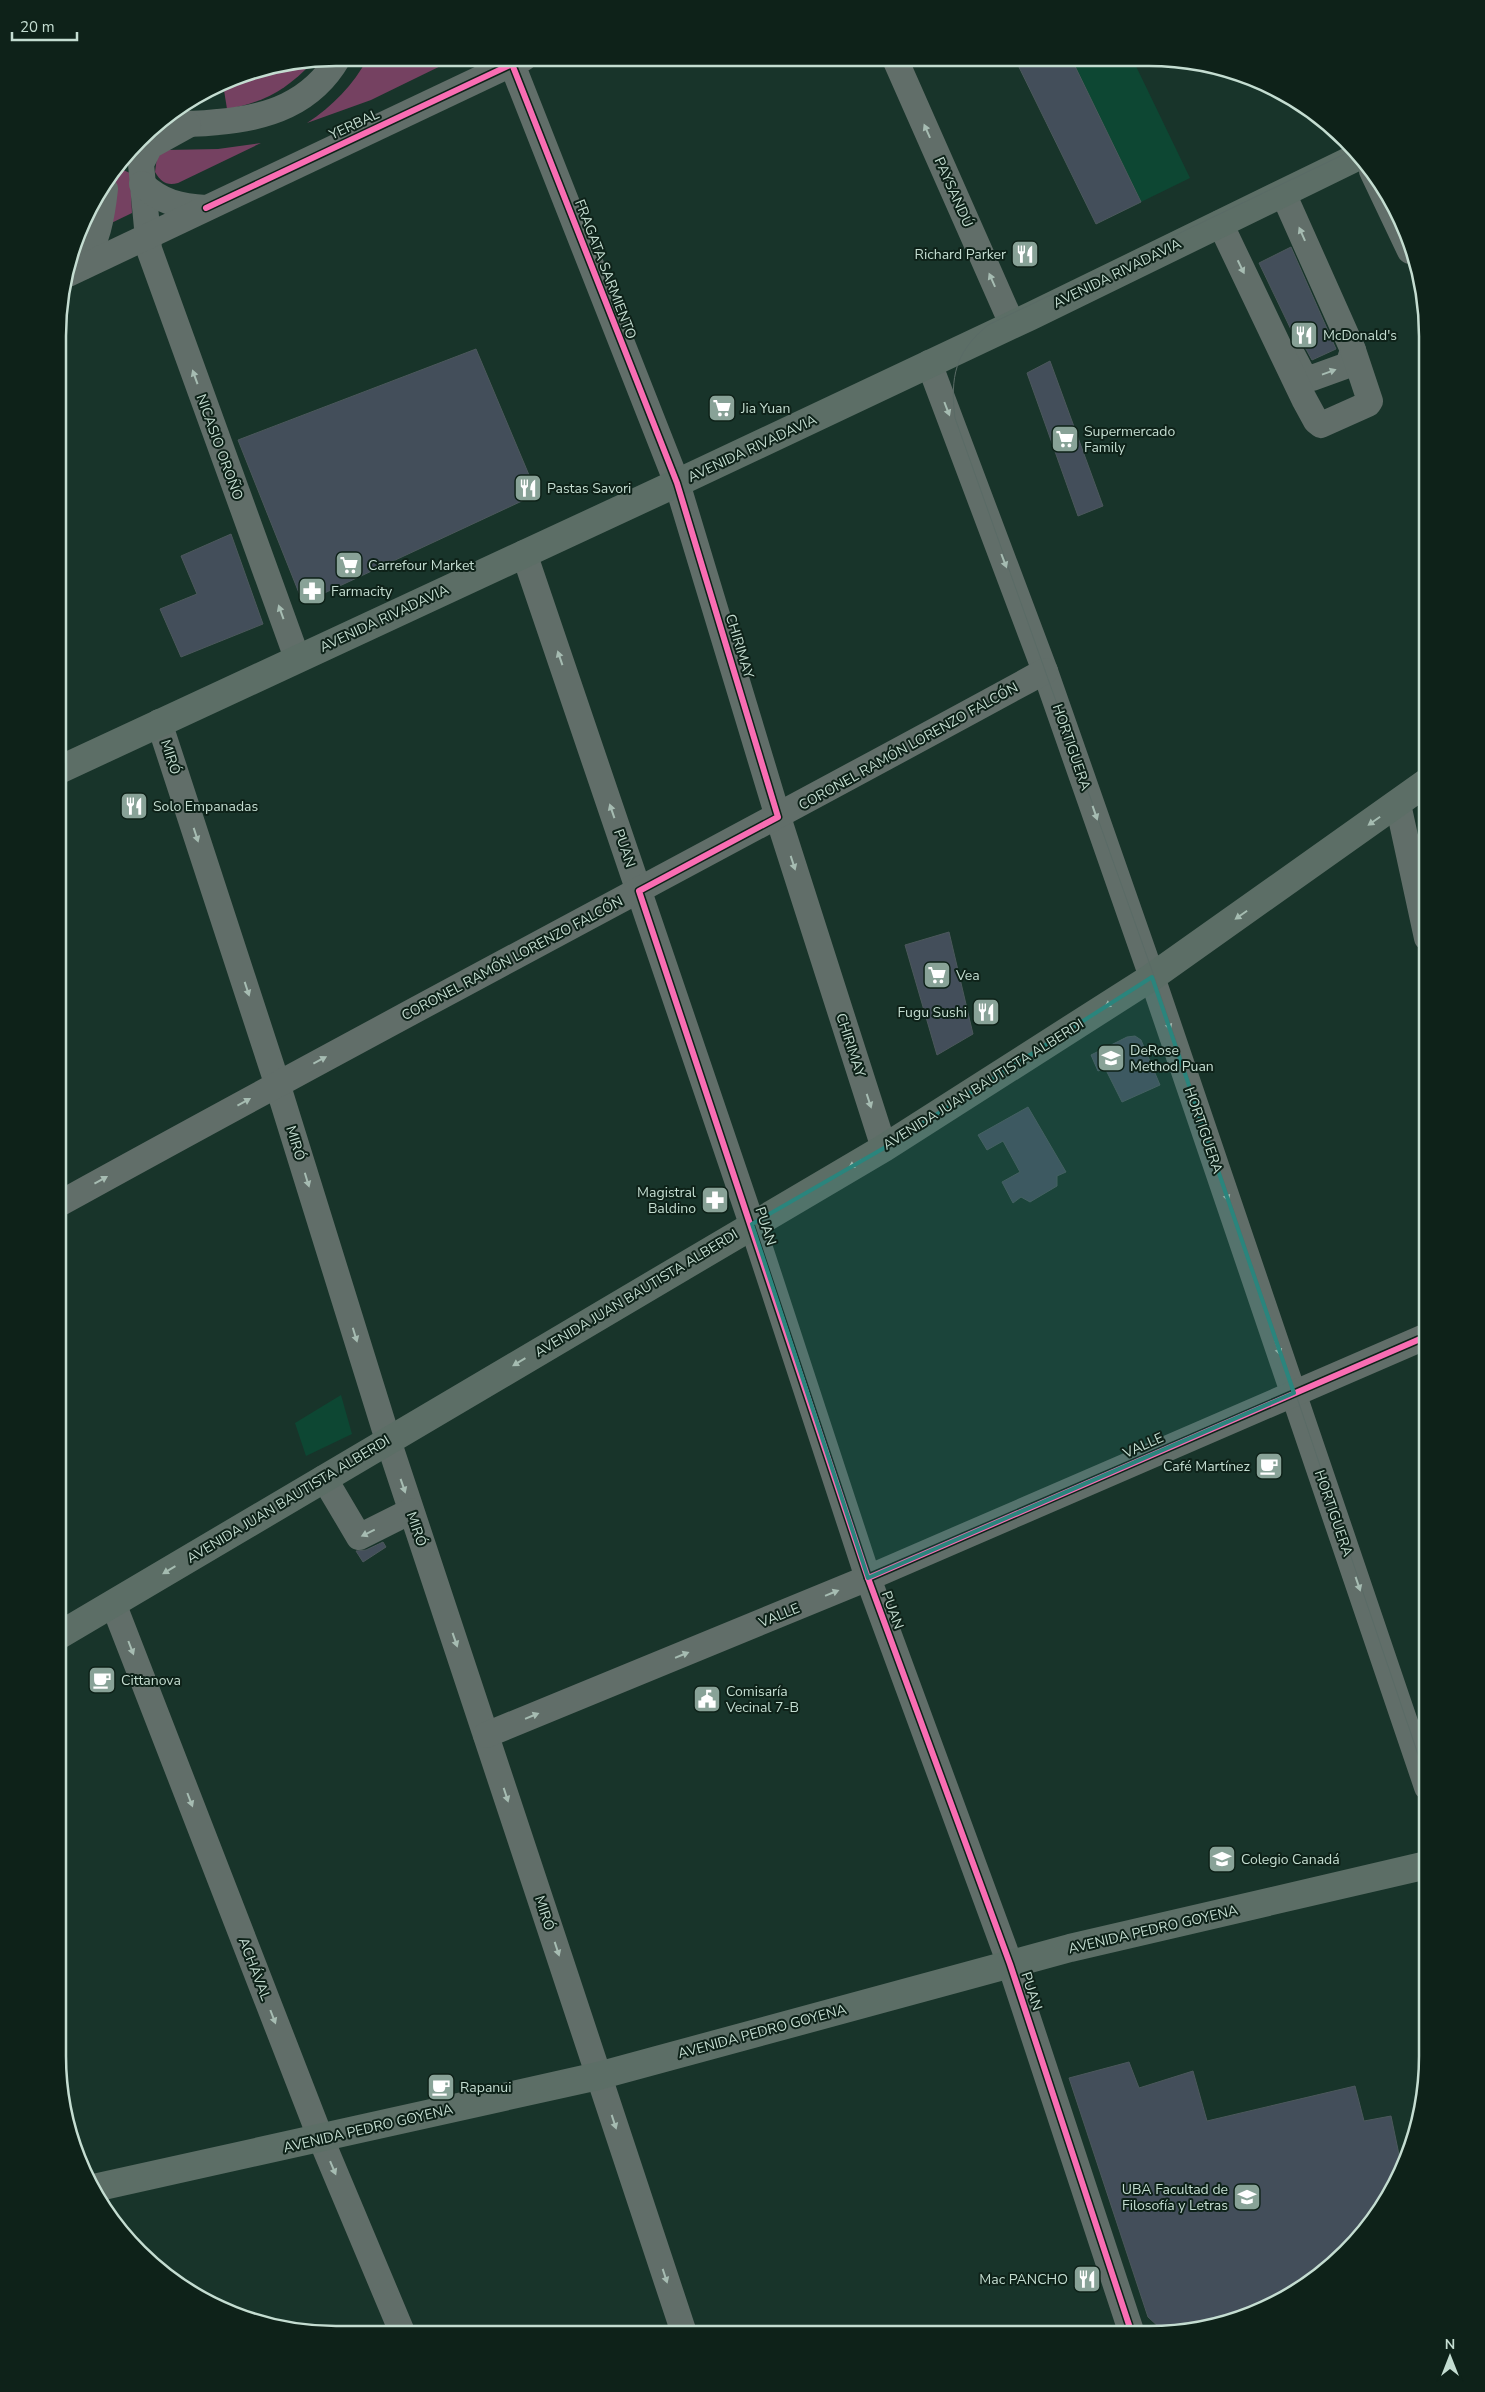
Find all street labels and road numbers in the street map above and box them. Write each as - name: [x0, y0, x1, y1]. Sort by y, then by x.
- street label: YERBAL: [325, 104, 383, 145]
- street label: PAYSANDÚ: [930, 154, 977, 230]
- street label: FRAGATA SARMIENTO: [570, 197, 641, 342]
- street label: AVENIDA RIVADAVIA: [1050, 234, 1184, 313]
- street label: NICASIO OROÑO: [192, 391, 248, 503]
- street label: AVENIDA RIVADAVIA: [685, 410, 820, 487]
- street label: AVENIDA RIVADAVIA: [317, 580, 452, 657]
- street label: CHIRIMAY: [721, 612, 758, 681]
- street label: CORONEL RAMÓN LORENZO FALCÓN: [795, 678, 1021, 815]
- street label: HORTIGUERA: [1048, 701, 1095, 793]
- street label: MIRÓ: [156, 737, 185, 777]
- street label: PUAN: [609, 826, 640, 870]
- street label: CORONEL RAMÓN LORENZO FALCÓN: [398, 892, 626, 1025]
- street label: CHIRIMAY: [831, 1011, 870, 1080]
- street label: AVENIDA JUAN BAUTISTA ALBERDI: [879, 1014, 1088, 1155]
- street label: HORTIGUERA: [1180, 1084, 1227, 1176]
- street label: MIRÓ: [281, 1123, 310, 1163]
- street label: PUAN: [750, 1204, 781, 1248]
- street label: AVENIDA JUAN BAUTISTA ALBERDI: [531, 1225, 741, 1362]
- street label: VALLE: [1119, 1428, 1166, 1463]
- street label: AVENIDA JUAN BAUTISTA ALBERDI: [183, 1431, 393, 1568]
- street label: HORTIGUERA: [1310, 1467, 1357, 1559]
- street label: MIRÓ: [402, 1509, 431, 1549]
- street label: PUAN: [877, 1588, 908, 1632]
- street label: VALLE: [755, 1599, 802, 1633]
- street label: MIRÓ: [530, 1893, 559, 1933]
- street label: AVENIDA PEDRO GOYENA: [1066, 1901, 1240, 1958]
- street label: ACHÁVAL: [234, 1935, 275, 2004]
- street label: PUAN: [1016, 1969, 1047, 2013]
- street label: AVENIDA PEDRO GOYENA: [676, 2000, 849, 2063]
- street label: AVENIDA PEDRO GOYENA: [281, 2100, 455, 2157]

